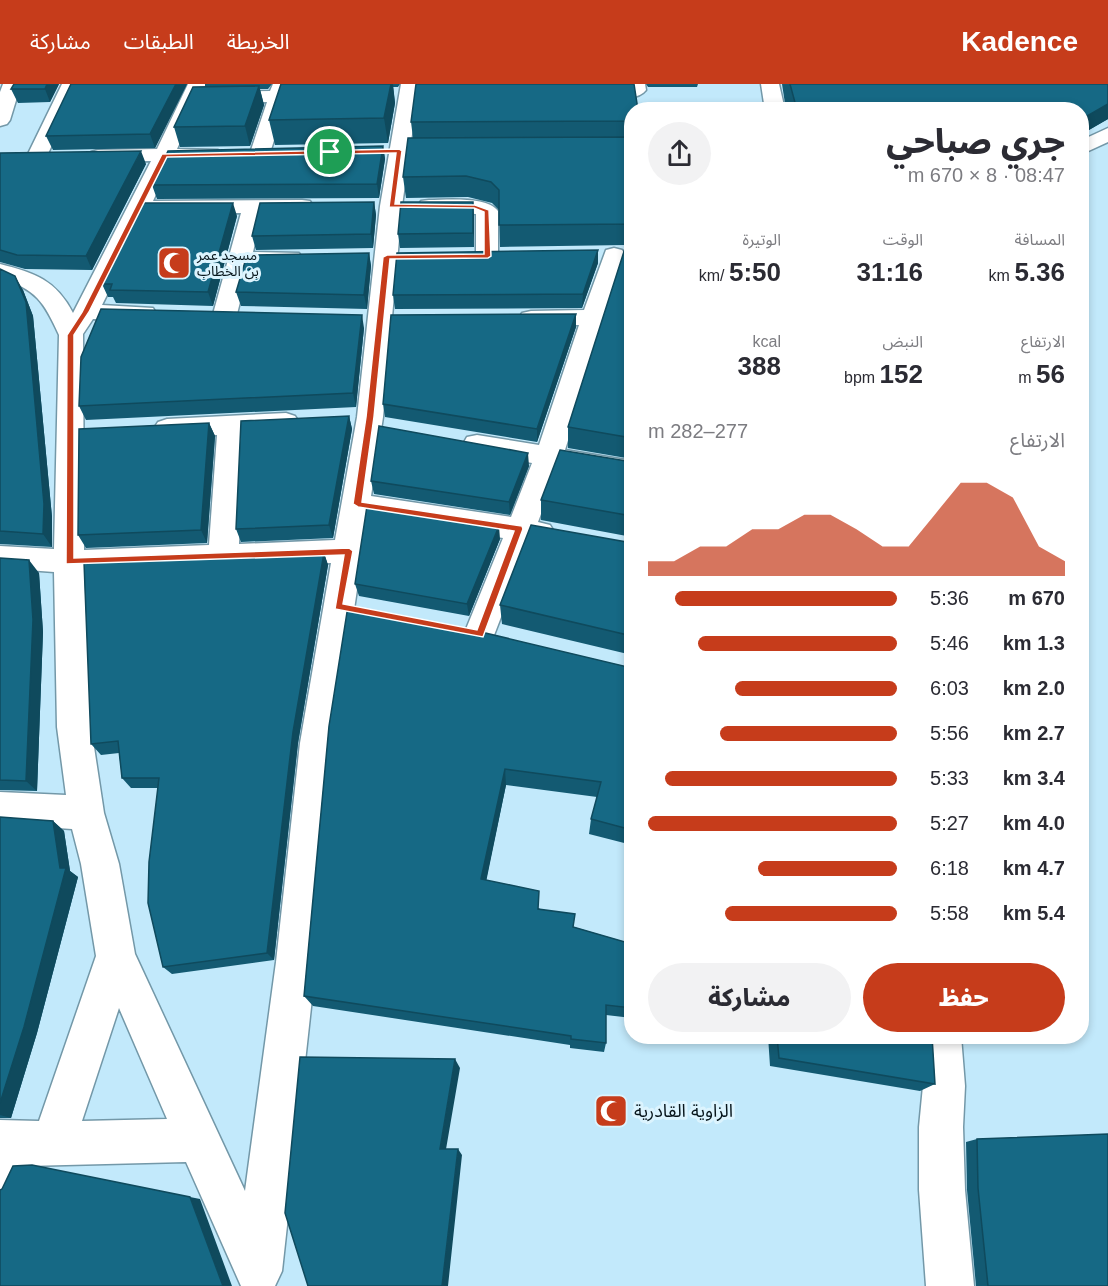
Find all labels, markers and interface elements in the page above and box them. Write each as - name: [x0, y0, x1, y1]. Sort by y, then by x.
- text: Kadence: [961, 26, 1078, 57]
- text: مشاركة: [30, 30, 91, 53]
- text: الطبقات: [124, 30, 194, 53]
- text: الخريطة: [227, 30, 290, 53]
- button: share: [648, 122, 711, 185]
- text: جري صباحي: [886, 123, 1065, 160]
- pin: [304, 126, 355, 177]
- icon: arrive: [313, 135, 346, 168]
- text: 08:47 · 8 × 670 m: [908, 164, 1065, 186]
- text: الوتيرة: [743, 231, 781, 248]
- text: الوقت: [883, 231, 923, 248]
- text: المسافة: [1015, 231, 1065, 248]
- mosque icon: مسجد عمر بن الخطاب: [156, 245, 192, 281]
- place label: مسجد عمر بن الخطاب: [196, 247, 259, 280]
- text: 5:50: [729, 257, 781, 287]
- text: 31:16: [857, 257, 923, 287]
- text: 5.36: [1014, 257, 1065, 287]
- text: /km: [699, 267, 729, 284]
- text: km: [989, 267, 1014, 284]
- text: kcal: [753, 333, 781, 350]
- text: النبض: [882, 333, 923, 350]
- text: الارتفاع: [1021, 333, 1065, 350]
- text: 388: [738, 351, 781, 381]
- text: 152: [880, 359, 923, 389]
- text: 56: [1036, 359, 1065, 389]
- text: bpm: [844, 369, 880, 386]
- text: m: [1018, 369, 1036, 386]
- text: 277–282 m: [648, 420, 748, 442]
- text: الارتفاع: [1010, 429, 1065, 451]
- text: 5:36: [930, 587, 969, 609]
- text: 670 m: [1008, 587, 1065, 609]
- text: 5:46: [930, 632, 969, 654]
- text: 1.3 km: [1003, 632, 1065, 654]
- text: 6:03: [930, 677, 969, 699]
- text: 2.0 km: [1003, 677, 1065, 699]
- text: 5:56: [930, 722, 969, 744]
- text: 2.7 km: [1003, 722, 1065, 744]
- text: 5:33: [930, 767, 969, 789]
- text: 3.4 km: [1003, 767, 1065, 789]
- text: 5:27: [930, 812, 969, 834]
- text: 4.0 km: [1003, 812, 1065, 834]
- text: 6:18: [930, 857, 969, 879]
- text: 4.7 km: [1003, 857, 1065, 879]
- text: 5:58: [930, 902, 969, 924]
- text: 5.4 km: [1003, 902, 1065, 924]
- button: مشاركة: [648, 963, 851, 1032]
- button: حفظ: [863, 963, 1065, 1032]
- mosque icon: الزاوية القادرية: [593, 1093, 629, 1129]
- place label: الزاوية القادرية: [634, 1101, 733, 1122]

